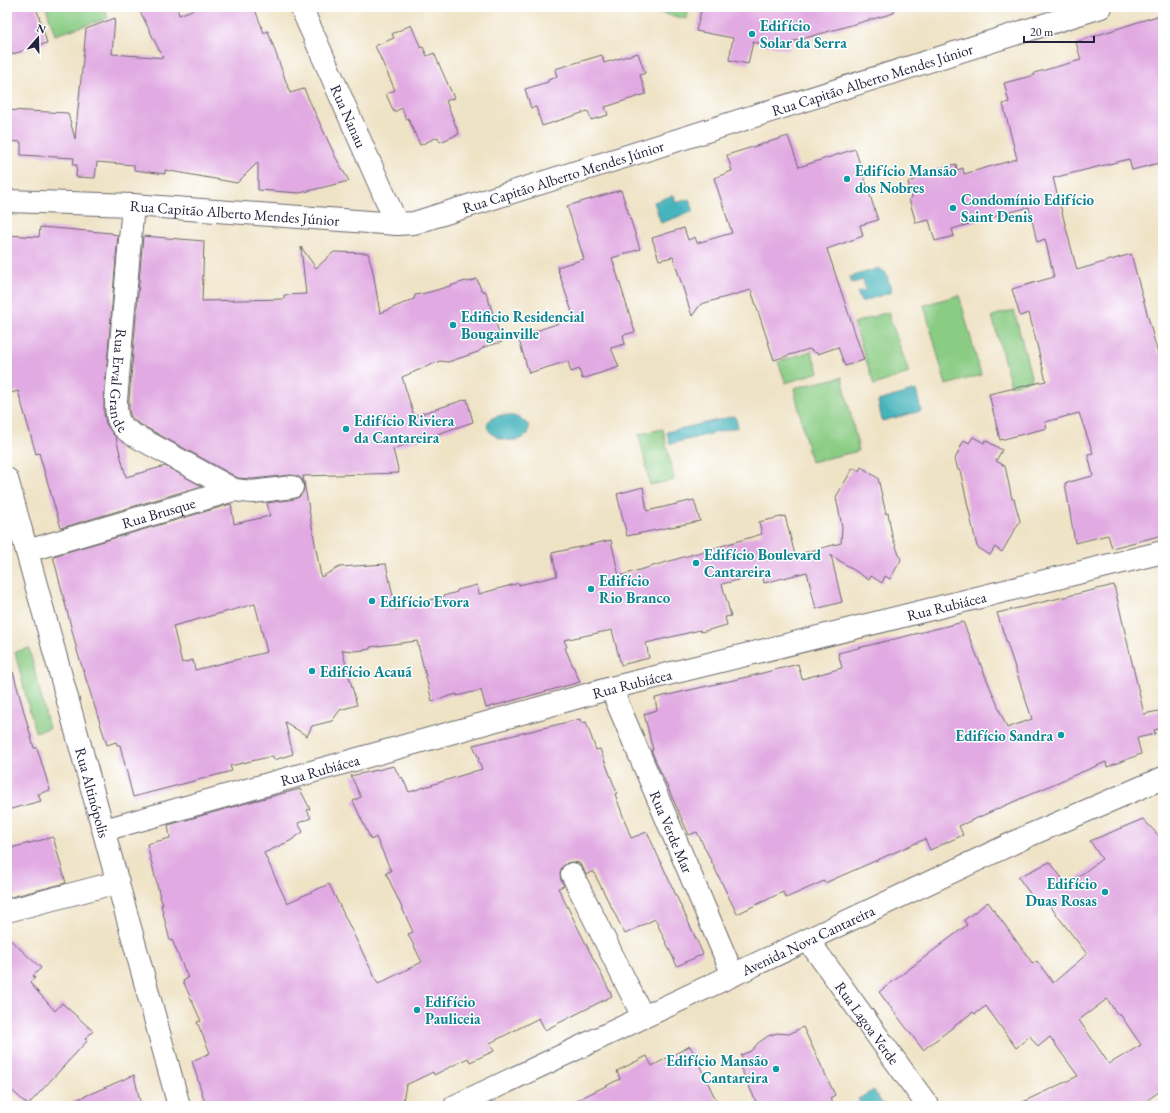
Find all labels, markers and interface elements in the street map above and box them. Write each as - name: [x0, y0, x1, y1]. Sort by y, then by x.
- place label: Edifício Solar da Serra: [760, 16, 847, 52]
- north arrow: [18, 18, 58, 58]
- scale bar: [1024, 18, 1094, 44]
- text: N: [35, 21, 48, 37]
- text: 20 m: [1030, 24, 1054, 40]
- marker: Edifício Solar da Serra: [747, 29, 757, 39]
- street label: Rua Capitão Alberto Mendes Júnior: [769, 38, 975, 120]
- street label: Rua Nanau: [327, 81, 371, 151]
- street label: Rua Capitão Alberto Mendes Júnior: [460, 136, 666, 217]
- place label: Edifício Mansão dos Nobres: [855, 161, 957, 197]
- marker: Edifício Mansão dos Nobres: [842, 174, 852, 184]
- place label: Condomínio Edifício Saint Denis: [961, 190, 1095, 226]
- street label: Rua Capitão Alberto Mendes Júnior: [129, 195, 340, 229]
- marker: Condomínio Edifício Saint Denis: [948, 203, 958, 213]
- place label: Edificio Residencial Bougainville: [461, 307, 585, 343]
- marker: Edificio Residencial Bougainville: [448, 320, 458, 330]
- street label: Rua Erval Grande: [106, 328, 132, 436]
- place label: Edifício Riviera da Cantareira: [354, 411, 455, 447]
- marker: Edifício Riviera da Cantareira: [341, 424, 351, 434]
- street label: Rua Brusque: [119, 492, 198, 532]
- place label: Edifício Boulevard Cantareira: [704, 545, 822, 581]
- marker: Edifício Boulevard Cantareira: [691, 558, 701, 568]
- place label: Edifício Rio Branco: [599, 571, 671, 607]
- marker: Edifício Rio Branco: [586, 584, 596, 594]
- street label: Rua Rubiácea: [905, 586, 988, 624]
- place label: Edifício Evora: [380, 592, 470, 611]
- marker: Edifício Evora: [367, 596, 377, 606]
- place label: Edifício Acauã: [320, 662, 412, 681]
- street label: Rua Rubiácea: [590, 664, 674, 702]
- marker: Edifício Acauã: [307, 666, 317, 676]
- place label: Edifício Sandra: [956, 726, 1053, 745]
- marker: Edifício Sandra: [1056, 730, 1066, 740]
- street label: Rua Altinópolis: [72, 745, 114, 840]
- street label: Rua Rubiácea: [278, 749, 361, 790]
- street label: Rua Verde Mar: [646, 787, 698, 876]
- place label: Edifício Duas Rosas: [1025, 874, 1097, 910]
- marker: Edifício Duas Rosas: [1100, 887, 1110, 897]
- street label: Avenida Nova Cantareira: [737, 900, 877, 980]
- street label: Rua Lagoa Verde: [831, 977, 904, 1068]
- place label: Edifício Pauliceia: [425, 992, 481, 1028]
- marker: Edifício Pauliceia: [412, 1005, 422, 1015]
- place label: Edifício Mansão Cantareira: [666, 1051, 768, 1087]
- marker: Edifício Mansão Cantareira: [771, 1064, 781, 1074]

